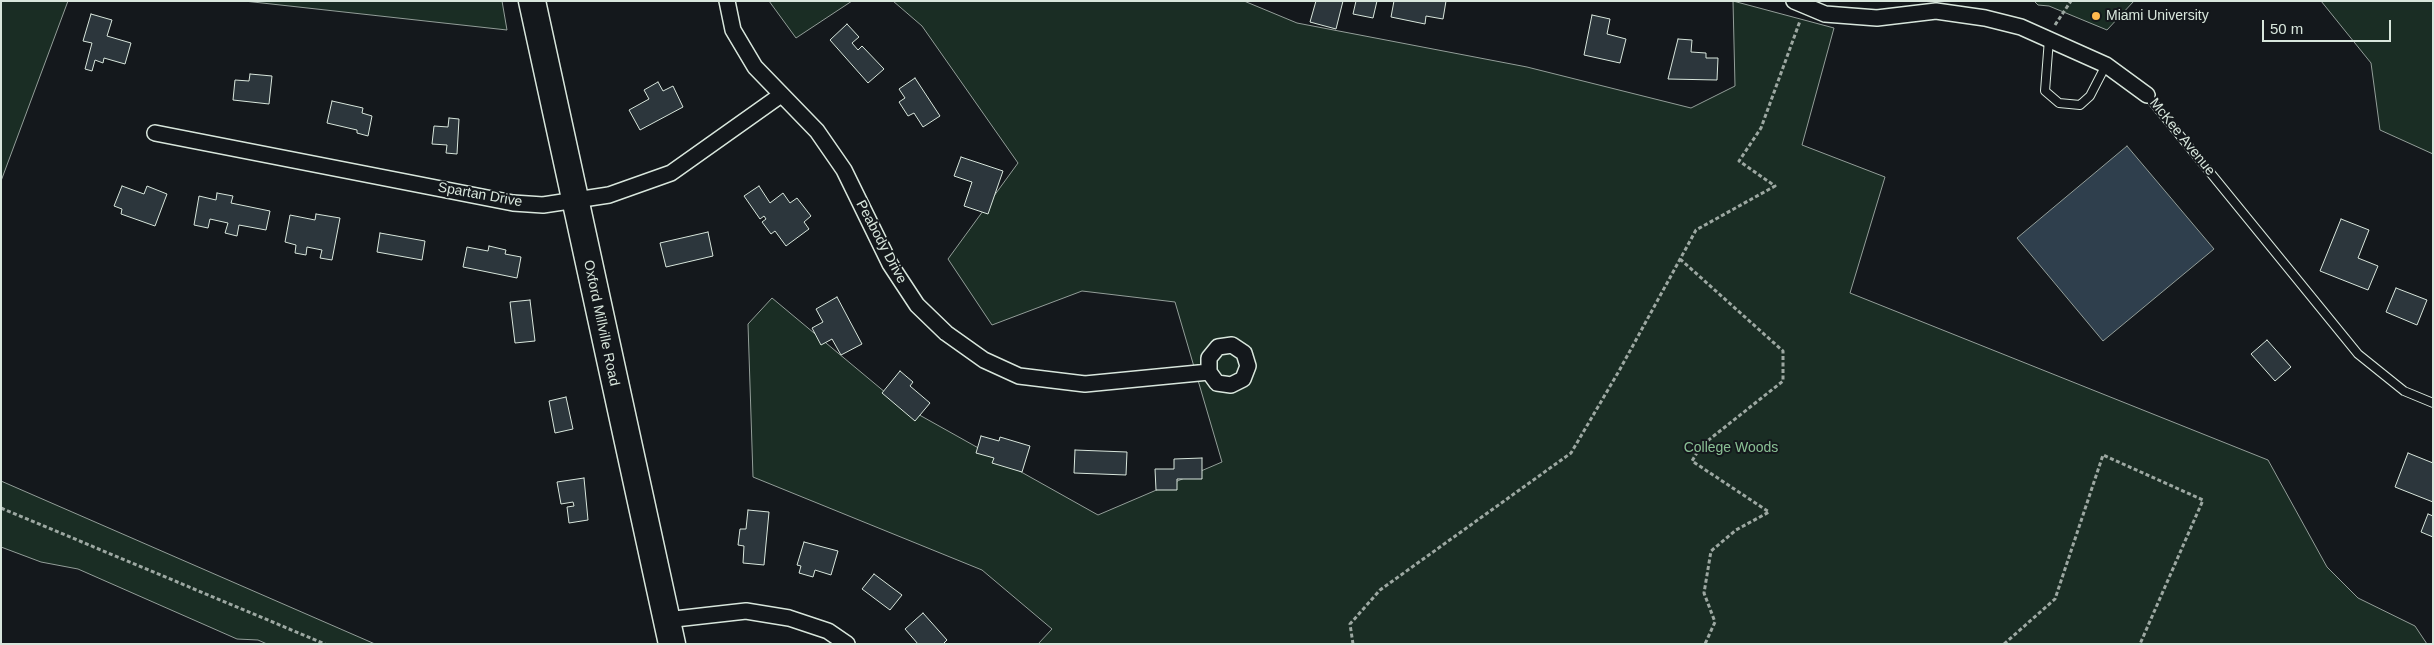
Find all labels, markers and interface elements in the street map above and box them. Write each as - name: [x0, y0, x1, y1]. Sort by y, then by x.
- place label: Miami University: [2106, 8, 2209, 24]
- marker: Miami University: [2090, 10, 2102, 22]
- scale bar: [2264, 10, 2393, 42]
- text: 50 m: [2270, 20, 2303, 37]
- street label: McKee Avenue: [2146, 95, 2218, 179]
- street label: Spartan Drive: [436, 179, 524, 211]
- street label: Peabody Drive: [852, 198, 910, 286]
- street label: Oxford Millville Road: [579, 258, 623, 388]
- park label: College Woods: [1684, 440, 1778, 456]

